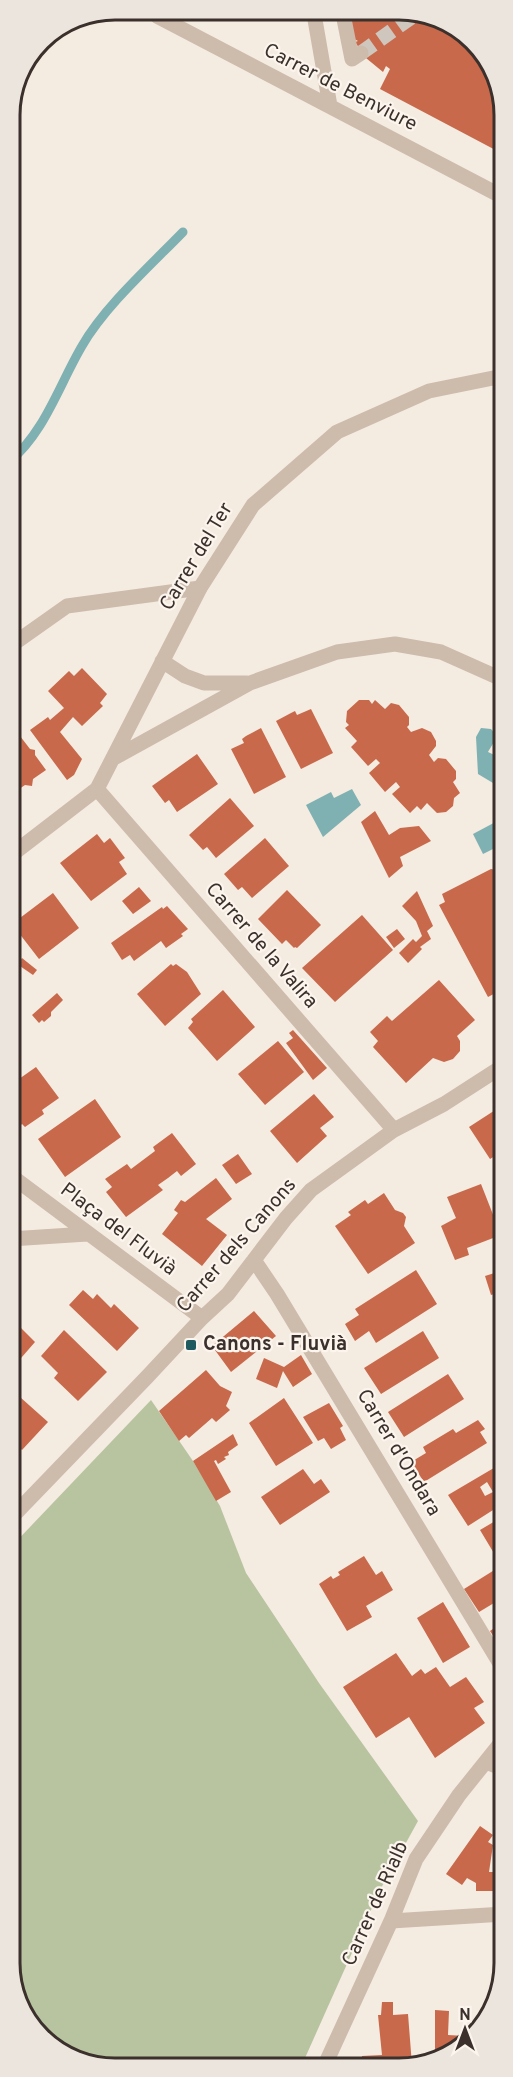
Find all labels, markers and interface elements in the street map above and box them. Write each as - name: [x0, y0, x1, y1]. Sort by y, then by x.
- street label: Carrer de Benviure: [259, 38, 421, 138]
- street label: Carrer del Ter: [154, 498, 240, 616]
- street label: Carrer de la Valira: [199, 878, 323, 1014]
- street label: Carrer dels Canons: [171, 1173, 303, 1319]
- street label: Plaça del Fluvià: [55, 1178, 181, 1282]
- place label: Canons - Fluvià: [203, 1332, 347, 1358]
- marker: Canons - Fluvià: [184, 1338, 198, 1352]
- street label: Carrer d'Ondara: [350, 1385, 446, 1521]
- street label: Carrer de Rialb: [337, 1837, 415, 1971]
- north arrow: [435, 1999, 495, 2059]
- text: N: [459, 2006, 471, 2026]

